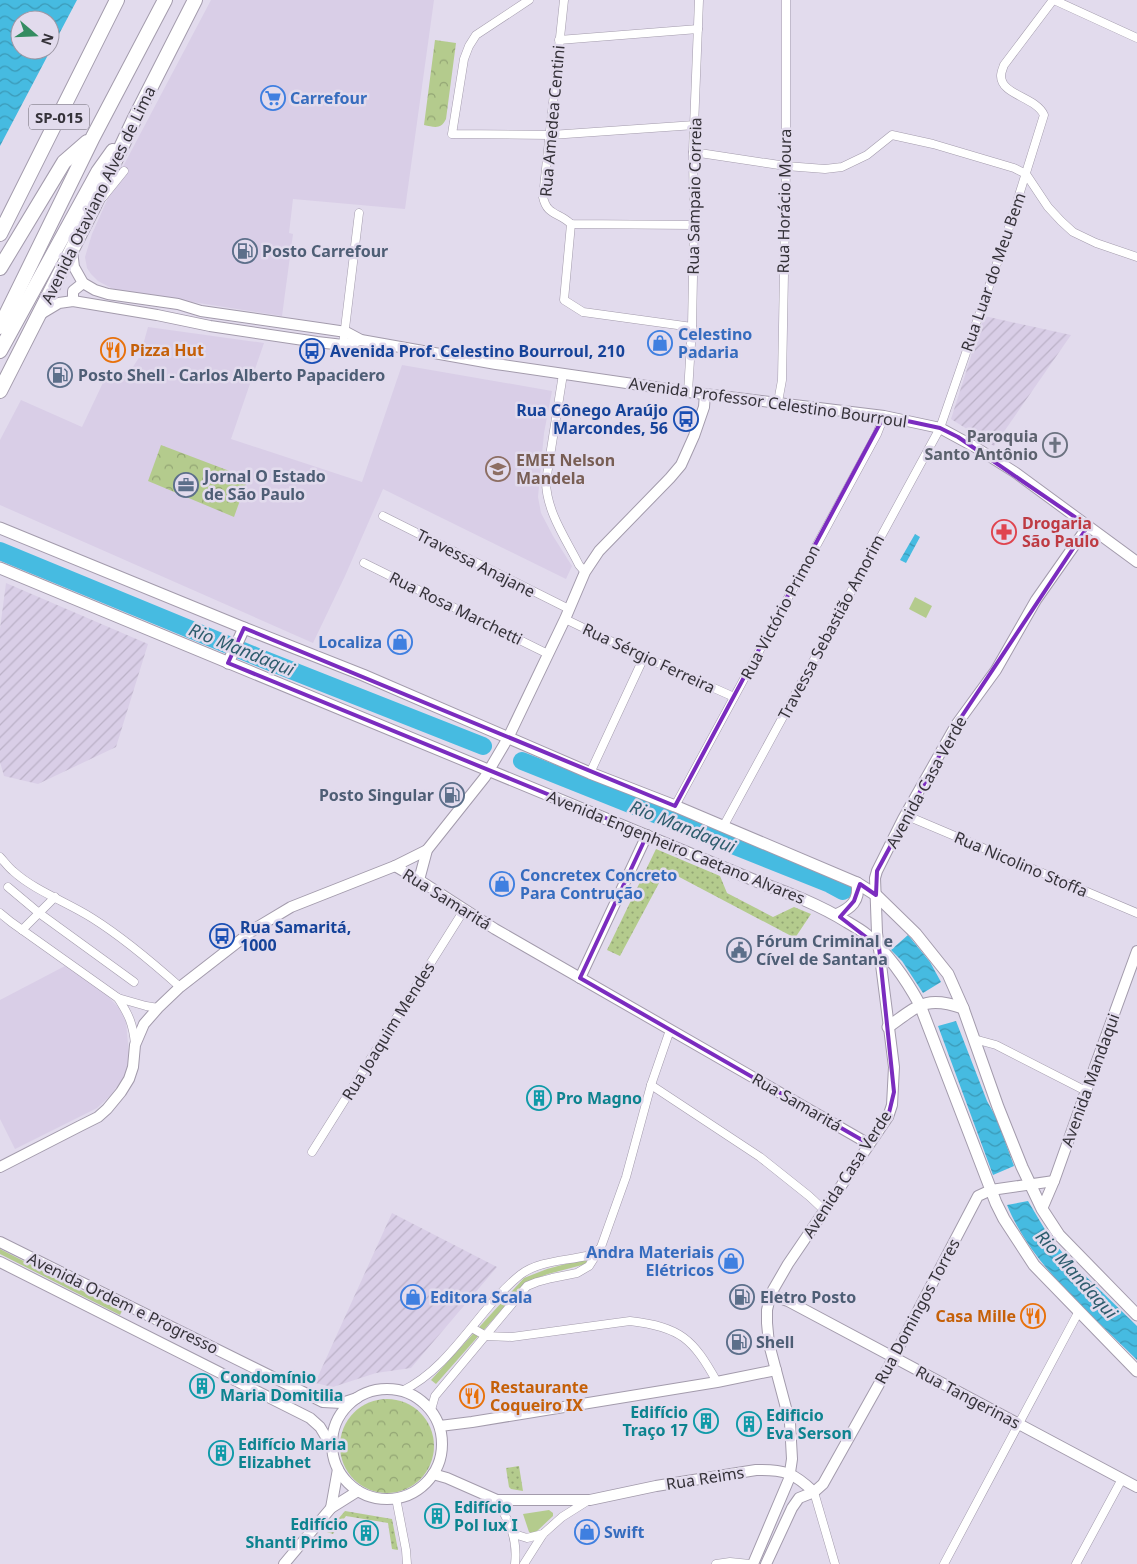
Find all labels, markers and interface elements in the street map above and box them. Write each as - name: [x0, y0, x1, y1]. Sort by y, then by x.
- north arrow: [10, 10, 60, 60]
- text: N: [37, 31, 59, 48]
- street label: Rua Amedea Centini: [534, 44, 570, 198]
- street label: Avenida Otaviano Alves de Lima: [36, 83, 160, 307]
- supermarket icon: Carrefour: [260, 85, 286, 111]
- place label: Carrefour: [290, 87, 367, 109]
- road number: SP-015: [29, 104, 89, 130]
- street label: Rua Sampaio Correia: [682, 117, 706, 275]
- street label: Rua Horácio Moura: [772, 128, 796, 274]
- street label: Rua Luar do Meu Bem: [955, 190, 1031, 354]
- fuel station icon: Posto Carrefour: [232, 238, 258, 264]
- place label: Posto Carrefour: [262, 240, 388, 262]
- place label: Celestino Padaria: [678, 323, 752, 363]
- shop icon: Celestino Padaria: [647, 330, 673, 356]
- restaurant icon: Pizza Hut: [100, 337, 126, 363]
- bus stop icon: Avenida Prof. Celestino Bourroul, 210: [299, 338, 325, 364]
- place label: Pizza Hut: [130, 339, 204, 361]
- place label: Avenida Prof. Celestino Bourroul, 210: [330, 340, 625, 362]
- fuel station icon: Posto Shell - Carlos Alberto Papacidero: [47, 362, 73, 388]
- place label: Posto Shell - Carlos Alberto Papacidero: [78, 364, 385, 386]
- street label: Avenida Professor Celestino Bourroul: [628, 372, 908, 432]
- place label: Rua Cônego Araújo Marcondes, 56: [516, 399, 668, 439]
- bus stop icon: Rua Cônego Araújo Marcondes, 56: [673, 406, 699, 432]
- place label: Paroquia Santo Antônio: [924, 425, 1038, 465]
- church icon: Paroquia Santo Antônio: [1042, 432, 1068, 458]
- place label: EMEI Nelson Mandela: [516, 449, 615, 489]
- school or university icon: EMEI Nelson Mandela: [485, 456, 511, 482]
- place label: Jornal O Estado de São Paulo: [202, 465, 326, 505]
- office icon: Jornal O Estado de São Paulo: [173, 472, 199, 498]
- place label: Drogaria São Paulo: [1022, 512, 1099, 552]
- pharmacy icon: Drogaria São Paulo: [991, 519, 1017, 545]
- street label: Travessa Anajane: [413, 524, 539, 602]
- street label: Travessa Sebastião Amorim: [773, 531, 889, 723]
- street label: Rua Victório Primon: [735, 541, 825, 683]
- street label: Rua Rosa Marchetti: [386, 566, 526, 650]
- water label: Rio Mandaqui: [186, 617, 299, 681]
- street label: Rua Sérgio Ferreira: [579, 618, 719, 698]
- shop icon: Localiza: [387, 629, 413, 655]
- place label: Localiza: [318, 631, 382, 653]
- street label: Avenida Casa Verde: [881, 712, 971, 852]
- fuel station icon: Posto Singular: [439, 782, 465, 808]
- place label: Posto Singular: [319, 784, 434, 806]
- street label: Avenida Engenheiro Caetano Alvares: [544, 785, 808, 909]
- water label: Rio Mandaqui: [627, 794, 740, 858]
- street label: Rua Nicolino Stoffa: [951, 826, 1091, 902]
- street label: Rua Samaritá: [399, 863, 495, 935]
- place label: Concretex Concreto Para Contrução: [520, 864, 677, 904]
- shop icon: Concretex Concreto Para Contrução: [489, 871, 515, 897]
- place label: Rua Samaritá, 1000: [240, 916, 351, 956]
- bus stop icon: Rua Samaritá, 1000: [209, 923, 235, 949]
- place label: Fórum Criminal e Cível de Santana: [756, 930, 893, 970]
- public building icon: Fórum Criminal e Cível de Santana: [726, 937, 752, 963]
- street label: Rua Joaquim Mendes: [337, 958, 439, 1104]
- street label: Avenida Mandaqui: [1056, 1010, 1124, 1150]
- street label: Rua Samaritá: [748, 1067, 846, 1137]
- building icon: Pro Magno: [526, 1085, 552, 1111]
- place label: Pro Magno: [556, 1087, 642, 1109]
- street label: Avenida Casa Verde: [798, 1106, 896, 1242]
- water label: Rio Mandaqui: [1031, 1224, 1124, 1324]
- street label: Rua Domingos Torres: [869, 1234, 965, 1388]
- place label: Andra Materiais Elétricos: [586, 1241, 714, 1281]
- street label: Avenida Ordem e Progresso: [24, 1247, 222, 1359]
- shop icon: Andra Materiais Elétricos: [718, 1248, 744, 1274]
- shop icon: Editora Scala: [400, 1284, 426, 1310]
- fuel station icon: Eletro Posto: [729, 1284, 755, 1310]
- place label: Editora Scala: [430, 1286, 532, 1308]
- place label: Eletro Posto: [760, 1286, 856, 1308]
- restaurant icon: Casa Mille: [1020, 1303, 1046, 1329]
- place label: Casa Mille: [935, 1305, 1016, 1327]
- fuel station icon: Shell: [726, 1329, 752, 1355]
- place label: Shell: [756, 1331, 794, 1353]
- street label: Rua Tangerinas: [912, 1360, 1024, 1434]
- place label: Condomínio Maria Domitilia: [220, 1366, 343, 1406]
- building icon: Condomínio Maria Domitilia: [189, 1373, 215, 1399]
- place label: Restaurante Coqueiro IX: [490, 1376, 588, 1416]
- restaurant icon: Restaurante Coqueiro IX: [459, 1383, 485, 1409]
- place label: Edifício Traço 17: [622, 1401, 688, 1441]
- place label: Edificio Eva Serson: [766, 1404, 852, 1444]
- building icon: Edifício Traço 17: [693, 1408, 719, 1434]
- building icon: Edificio Eva Serson: [736, 1411, 762, 1437]
- place label: Edifício Maria Elizabhet: [238, 1433, 346, 1473]
- building icon: Edifício Maria Elizabhet: [208, 1440, 234, 1466]
- street label: Rua Reims: [664, 1461, 746, 1495]
- place label: Edifício Pol lux I: [454, 1496, 518, 1536]
- building icon: Edifício Pol lux I: [424, 1503, 450, 1529]
- place label: Edifício Shanti Primo: [245, 1513, 348, 1553]
- shop icon: Swift: [574, 1519, 600, 1545]
- building icon: Edifício Shanti Primo: [353, 1520, 379, 1546]
- place label: Swift: [604, 1521, 644, 1543]

